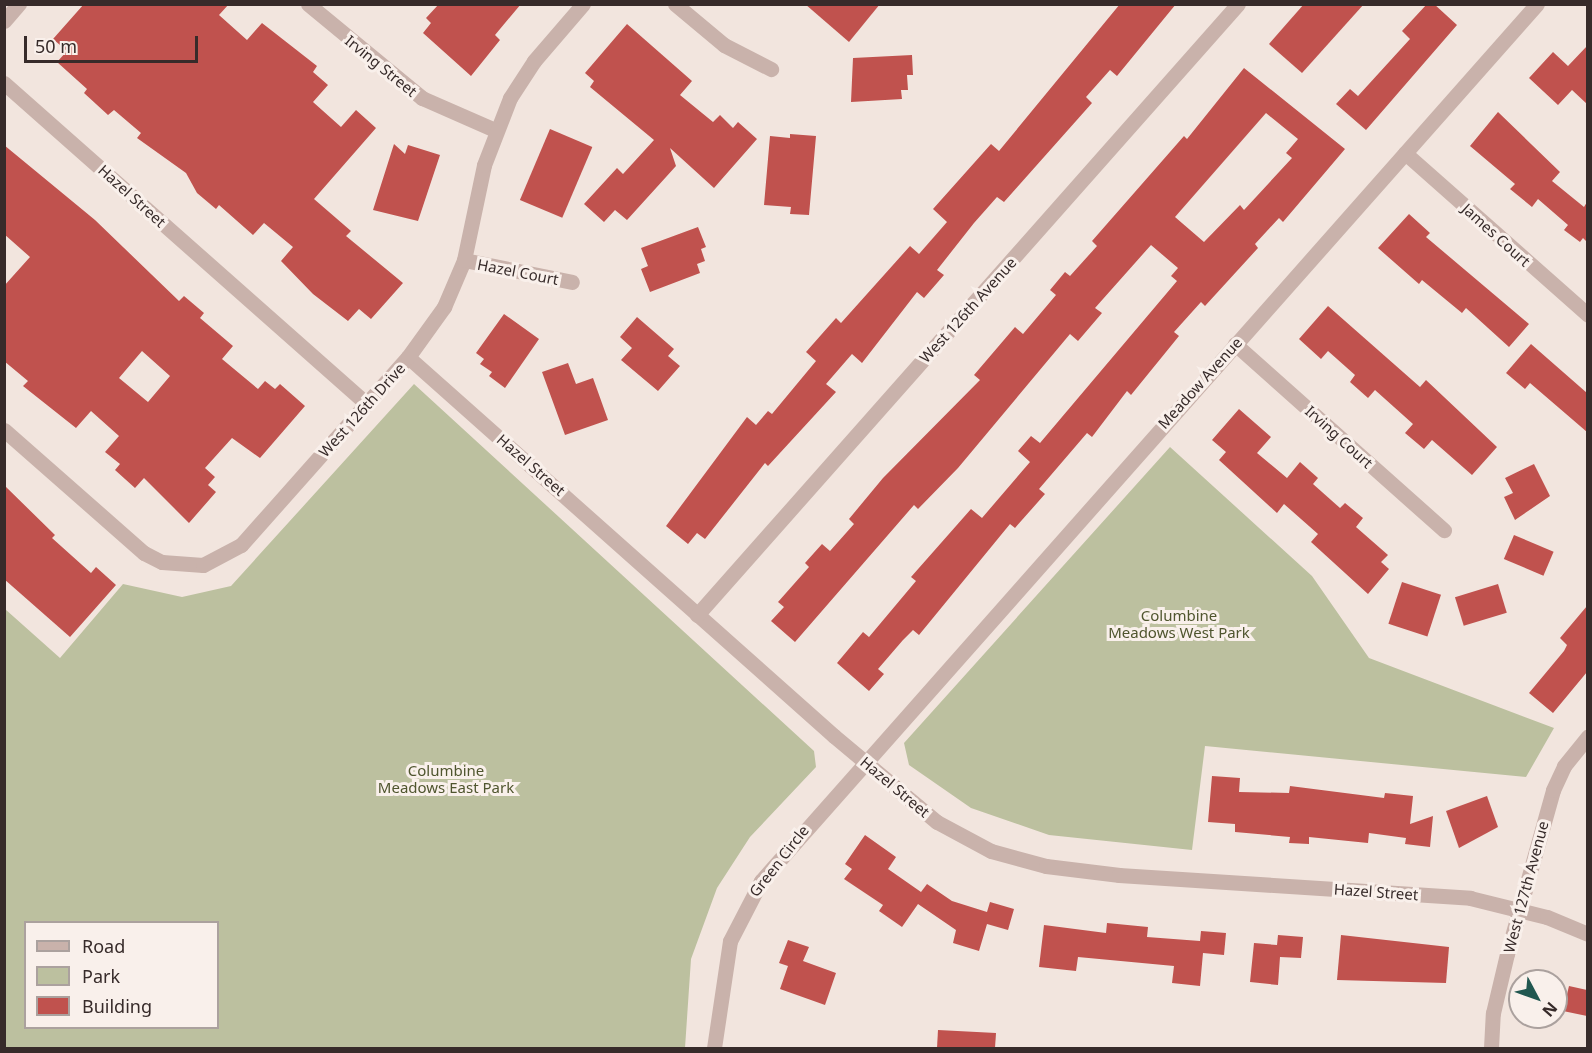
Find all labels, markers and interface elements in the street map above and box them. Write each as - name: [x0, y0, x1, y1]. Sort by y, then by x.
- scale bar: [27, 24, 201, 62]
- street label: Irving Street: [342, 32, 420, 100]
- text: 50 m: [35, 34, 77, 58]
- street label: Hazel Street: [95, 161, 169, 231]
- street label: James Court: [1458, 200, 1534, 270]
- street label: West 126th Avenue: [916, 254, 1020, 366]
- street label: Hazel Court: [476, 255, 560, 289]
- street label: Meadow Avenue: [1154, 334, 1246, 432]
- street label: West 126th Drive: [315, 359, 409, 461]
- street label: Irving Court: [1302, 402, 1376, 472]
- street label: Hazel Street: [493, 430, 569, 500]
- park label: Columbine Meadows West Park: [1108, 606, 1250, 641]
- street label: Hazel Street: [857, 753, 933, 821]
- park label: Columbine Meadows East Park: [378, 761, 514, 796]
- street label: West 127th Avenue: [1500, 819, 1552, 955]
- street label: Green Circle: [746, 822, 812, 900]
- street label: Hazel Street: [1333, 880, 1419, 904]
- legend: [24, 921, 219, 1029]
- text: Road: [82, 934, 125, 958]
- text: Park: [82, 964, 120, 988]
- north arrow: [1508, 969, 1568, 1029]
- text: Building: [82, 994, 152, 1018]
- text: N: [1538, 997, 1563, 1022]

